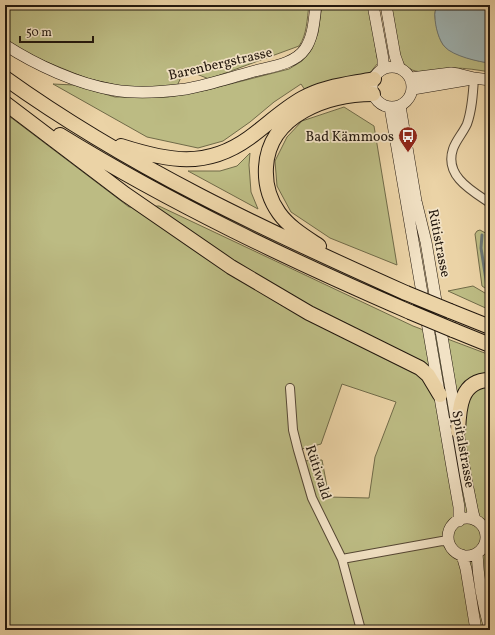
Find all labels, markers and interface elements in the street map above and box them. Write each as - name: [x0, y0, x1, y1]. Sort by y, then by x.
- scale bar: [20, 18, 93, 44]
- text: 50 m: [26, 25, 52, 41]
- street label: Barenbergstrasse: [166, 43, 275, 86]
- bus stop icon: Bad Kämmoos: [397, 125, 419, 153]
- place label: Bad Kämmoos: [305, 128, 394, 147]
- street label: Rütistrasse: [423, 208, 455, 279]
- street label: Spitalstrasse: [446, 409, 479, 490]
- street label: Rütiwald: [300, 443, 335, 502]

